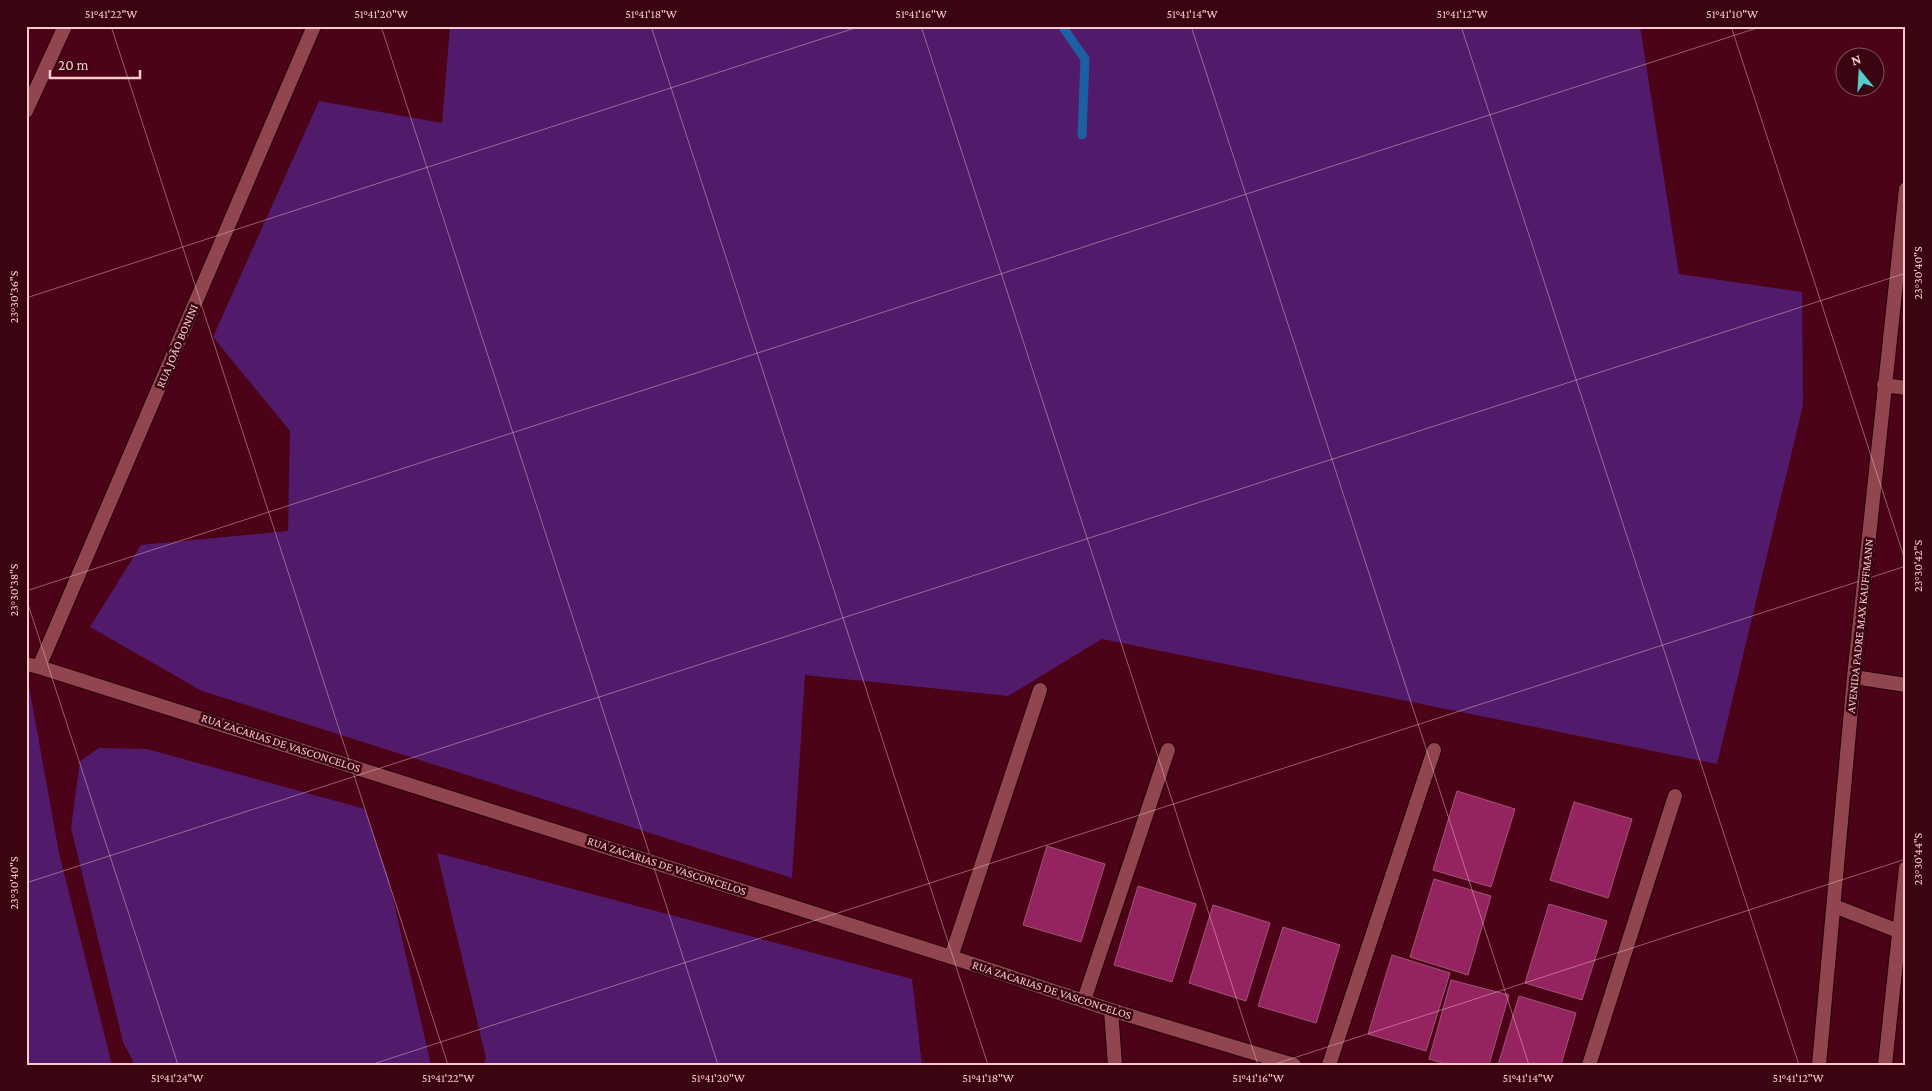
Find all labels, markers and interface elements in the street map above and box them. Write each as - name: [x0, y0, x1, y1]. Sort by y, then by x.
- text: 51°41'22"W: [85, 7, 137, 21]
- text: 51°41'20"W: [354, 7, 408, 21]
- text: 51°41'18"W: [625, 7, 677, 21]
- text: 51°41'16"W: [895, 7, 947, 21]
- text: 51°41'14"W: [1166, 7, 1218, 21]
- text: 51°41'12"W: [1437, 7, 1487, 21]
- text: 51°41'10"W: [1706, 7, 1758, 21]
- scale bar: [50, 48, 140, 80]
- north arrow: [1834, 48, 1884, 98]
- text: N: [1849, 50, 1863, 69]
- text: 20 m: [58, 57, 89, 73]
- text: 23°30'40"S: [1911, 246, 1925, 300]
- text: 23°30'36"S: [7, 270, 21, 323]
- street label: RUA JOÃO BONINI: [153, 302, 201, 390]
- street label: AVENIDA PADRE MAX KAUFFMANN: [1844, 538, 1876, 714]
- text: 23°30'42"S: [1911, 540, 1925, 592]
- text: 23°30'38"S: [7, 563, 21, 616]
- street label: RUA ZACARIAS DE VASCONCELOS: [200, 711, 363, 775]
- text: 23°30'44"S: [1911, 832, 1925, 885]
- street label: RUA ZACARIAS DE VASCONCELOS: [586, 834, 749, 898]
- text: 23°30'40"S: [7, 856, 21, 910]
- street label: RUA ZACARIAS DE VASCONCELOS: [971, 958, 1134, 1022]
- text: 51°41'24"W: [151, 1071, 203, 1085]
- text: 51°41'22"W: [422, 1071, 474, 1085]
- text: 51°41'20"W: [691, 1071, 745, 1085]
- text: 51°41'18"W: [962, 1071, 1014, 1085]
- text: 51°41'16"W: [1232, 1071, 1284, 1085]
- text: 51°41'14"W: [1502, 1071, 1554, 1085]
- text: 51°41'12"W: [1773, 1071, 1823, 1085]

